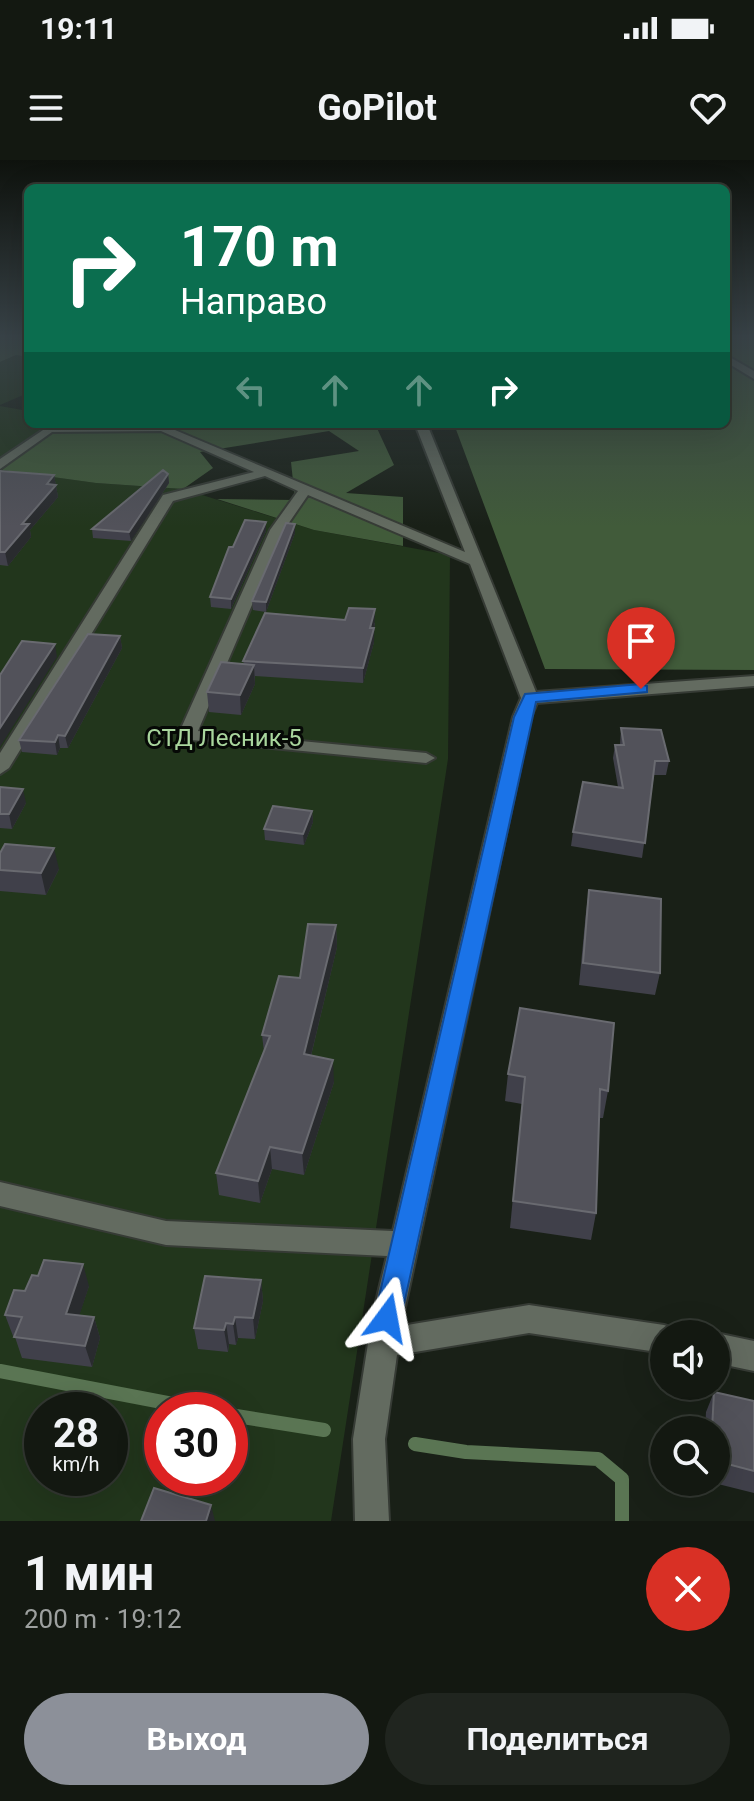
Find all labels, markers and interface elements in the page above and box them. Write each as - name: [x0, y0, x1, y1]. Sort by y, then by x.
- text: 19:11: [40, 11, 117, 46]
- icon: menu: [24, 86, 68, 130]
- icon: heart: [686, 86, 730, 130]
- text: GoPilot: [317, 87, 437, 129]
- text: 170 m: [180, 214, 339, 280]
- icon: right: [48, 216, 152, 320]
- text: Направо: [180, 281, 327, 323]
- icon: left: [229, 368, 273, 412]
- icon: ahead: [313, 368, 357, 412]
- icon: ahead: [397, 368, 441, 412]
- icon: right: [481, 368, 525, 412]
- pin: [607, 607, 675, 689]
- icon: arrive: [619, 619, 663, 663]
- park label: СТД Лесник-5: [146, 724, 302, 752]
- position arrow: [345, 1276, 429, 1360]
- map controls: [650, 1320, 730, 1496]
- button: sound: [650, 1320, 730, 1400]
- speed limit sign: 30: [144, 1392, 248, 1496]
- text: 28: [53, 1410, 99, 1457]
- button: search: [650, 1416, 730, 1496]
- text: km/h: [53, 1452, 99, 1476]
- text: 1 мин: [24, 1545, 154, 1602]
- button: close: [646, 1547, 730, 1631]
- text: 200 m · 19:12: [24, 1604, 182, 1634]
- button: Выход: [24, 1693, 369, 1785]
- button: Поделиться: [385, 1693, 730, 1785]

